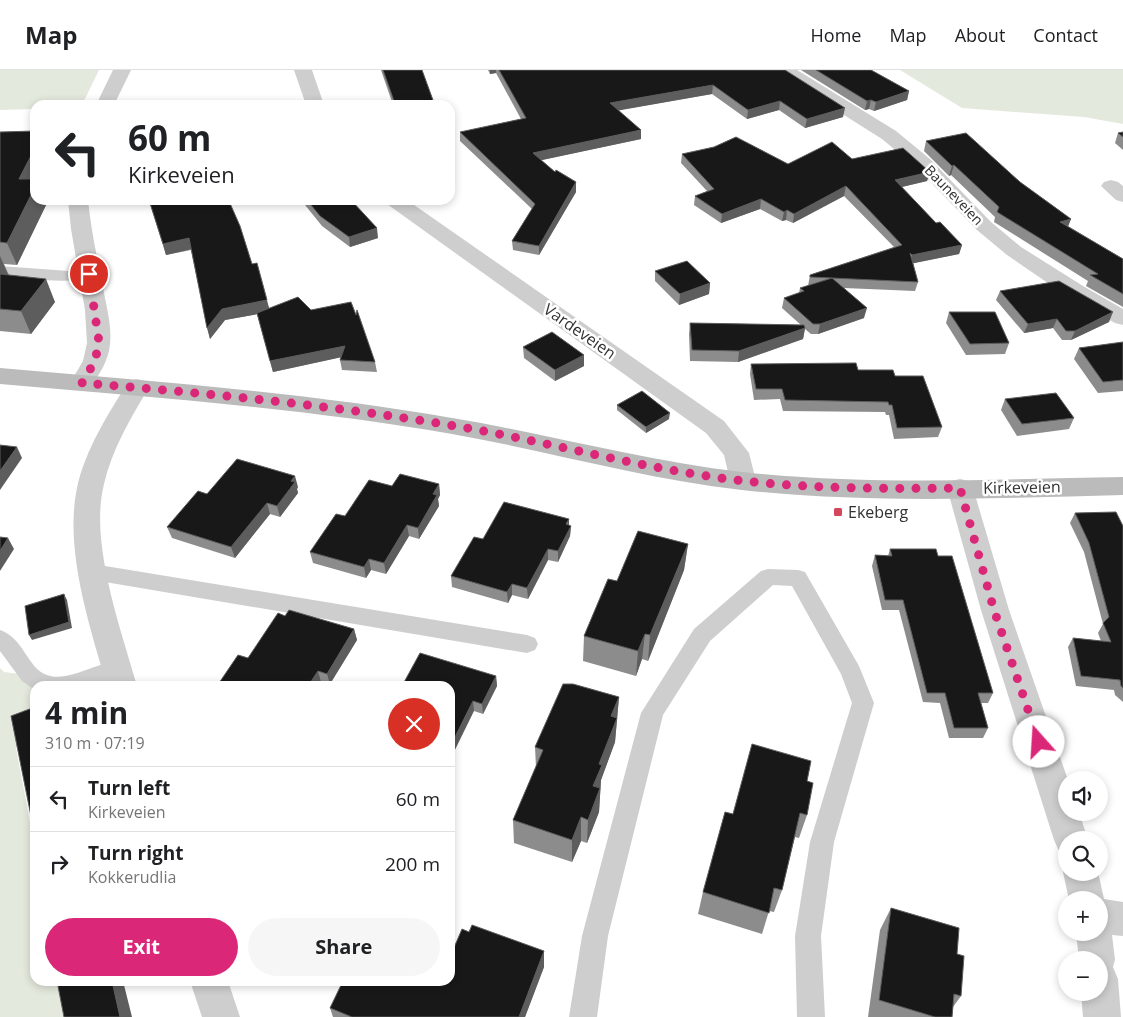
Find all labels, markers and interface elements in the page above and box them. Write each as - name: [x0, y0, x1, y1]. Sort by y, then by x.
- text: Map: [25, 18, 77, 51]
- text: Home: [811, 23, 861, 47]
- text: Map: [889, 23, 927, 47]
- text: About: [955, 23, 1005, 47]
- text: Contact: [1033, 23, 1098, 47]
- text: 60 m: [128, 114, 211, 161]
- icon: left: [45, 120, 110, 185]
- text: Kirkeveien: [128, 159, 235, 189]
- street label: Bauneveien: [921, 160, 988, 229]
- pin: [68, 253, 110, 295]
- icon: arrive: [75, 260, 103, 288]
- street label: Vardeveien: [539, 298, 621, 364]
- street label: Kirkeveien: [983, 475, 1061, 499]
- place label: Ekeberg: [848, 501, 909, 523]
- marker: Ekeberg: [832, 506, 844, 518]
- text: 4 min: [45, 692, 128, 733]
- button: close: [388, 698, 440, 750]
- position arrow: [1012, 715, 1064, 767]
- text: 310 m · 07:19: [45, 732, 145, 754]
- map controls: [1058, 771, 1108, 1001]
- button: sound: [1058, 771, 1108, 821]
- text: Turn left: [88, 775, 170, 801]
- icon: left: [45, 785, 73, 813]
- text: 60 m: [396, 786, 440, 812]
- text: Kirkeveien: [88, 801, 166, 823]
- button: search: [1058, 831, 1108, 881]
- text: Turn right: [88, 840, 183, 866]
- icon: right: [45, 850, 73, 878]
- text: 200 m: [385, 851, 440, 877]
- text: Kokkerudlia: [88, 866, 176, 888]
- button: +: [1058, 891, 1108, 941]
- button: Exit: [45, 918, 238, 976]
- button: Share: [248, 918, 440, 976]
- button: −: [1058, 951, 1108, 1001]

